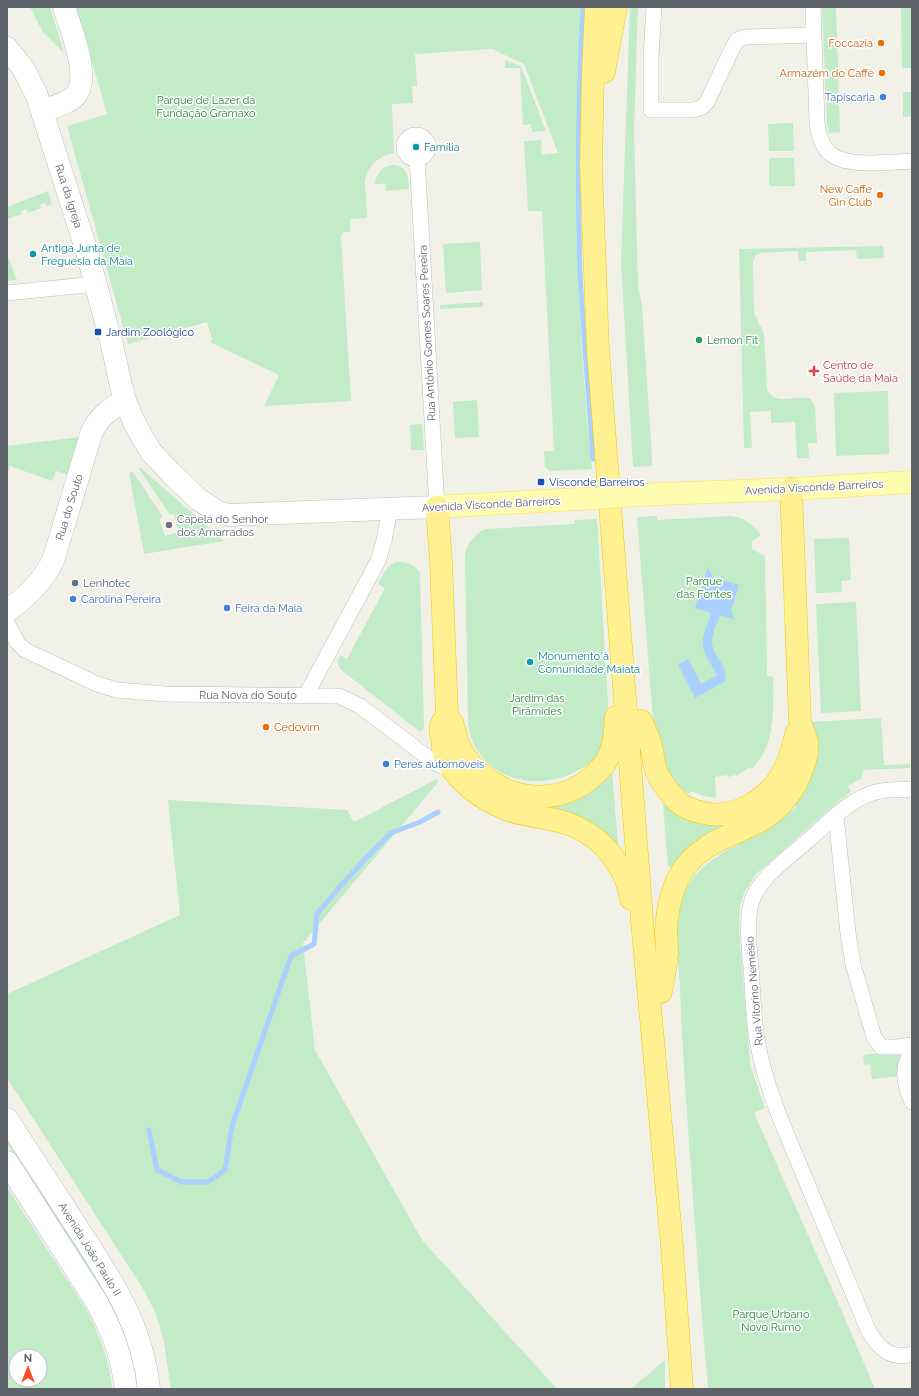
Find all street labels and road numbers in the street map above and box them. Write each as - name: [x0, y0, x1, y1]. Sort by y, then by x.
- street label: Rua da Igreja: [52, 163, 85, 230]
- street label: Rua António Gomes Soares Pereira: [416, 245, 439, 421]
- street label: Rua do Souto: [53, 472, 86, 542]
- street label: Avenida Visconde Barreiros: [744, 477, 884, 498]
- street label: Avenida Visconde Barreiros: [421, 494, 561, 515]
- street label: Rua Nova do Souto: [199, 689, 297, 702]
- street label: Rua Vitorino Nemésio: [743, 935, 766, 1046]
- street label: Avenida João Paulo II: [56, 1200, 124, 1298]

